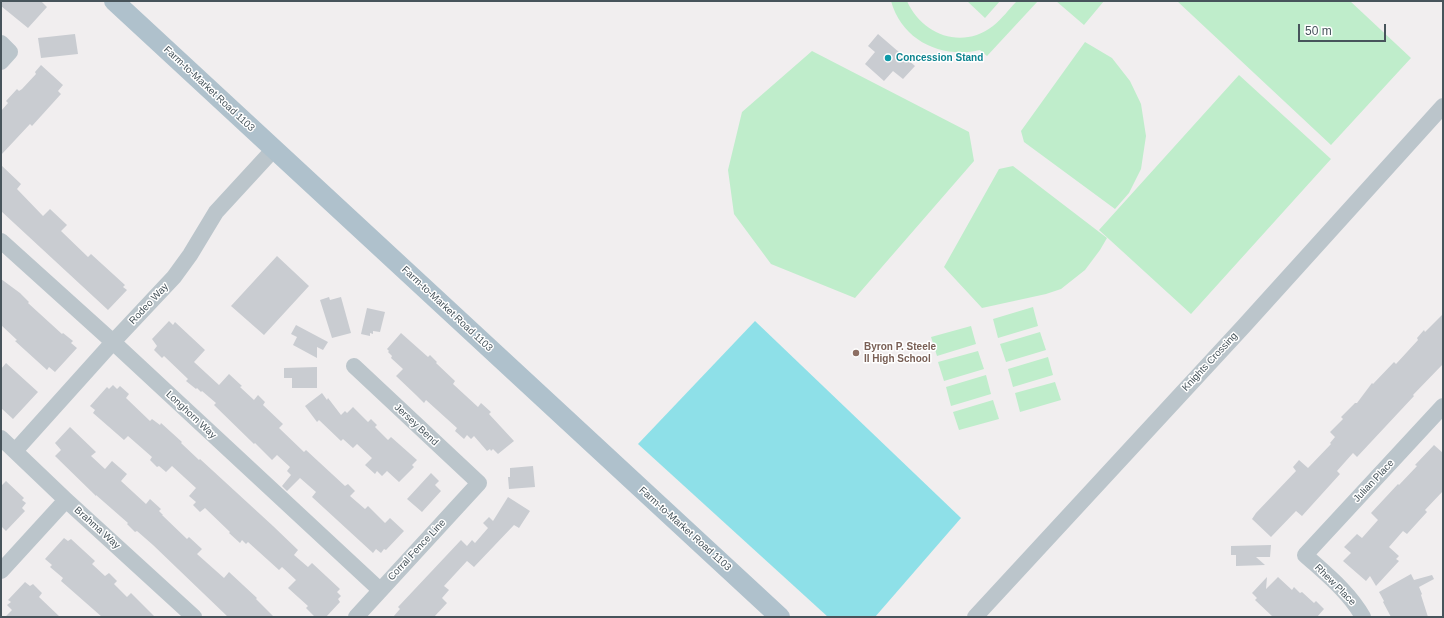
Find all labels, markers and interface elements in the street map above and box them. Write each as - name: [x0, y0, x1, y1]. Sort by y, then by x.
- scale bar: [1300, 16, 1388, 42]
- text: 50 m: [1305, 24, 1332, 38]
- street label: Farm-to-Market Road 1103: [161, 44, 257, 134]
- place label: Concession Stand: [896, 52, 983, 64]
- marker: Concession Stand: [883, 53, 893, 63]
- street label: Farm-to-Market Road 1103: [399, 264, 495, 354]
- street label: Rodeo Way: [127, 281, 171, 327]
- street label: Knights Crossing: [1180, 330, 1240, 394]
- place label: Byron P. Steele II High School: [864, 341, 936, 364]
- marker: Byron P. Steele II High School: [851, 348, 861, 358]
- street label: Longhorn Way: [163, 389, 219, 441]
- street label: Jersey Bend: [392, 402, 440, 448]
- street label: Julian Place: [1351, 457, 1397, 505]
- street label: Farm-to-Market Road 1103: [636, 484, 734, 574]
- street label: Brahma Way: [72, 504, 122, 552]
- street label: Corral Fence Line: [386, 517, 448, 583]
- street label: Rhew Place: [1312, 562, 1358, 608]

